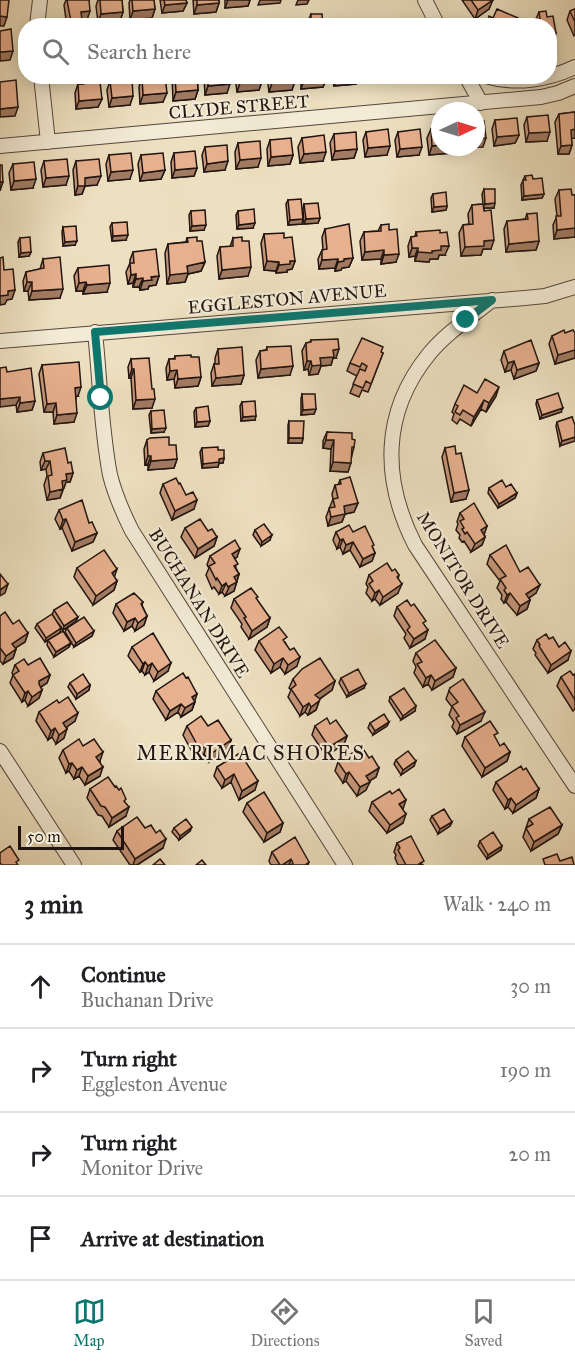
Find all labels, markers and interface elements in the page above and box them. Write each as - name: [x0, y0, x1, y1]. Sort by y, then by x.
- search box: [18, 18, 557, 84]
- icon: search: [39, 35, 72, 68]
- text: Search here: [87, 38, 191, 65]
- street label: CLYDE STREET: [168, 90, 310, 124]
- north arrow: [431, 102, 485, 156]
- street label: EGGLESTON AVENUE: [187, 279, 387, 319]
- route end: [452, 306, 478, 332]
- route start: [87, 384, 113, 410]
- street label: MONITOR DRIVE: [412, 508, 514, 652]
- street label: BUCHANAN DRIVE: [144, 524, 254, 682]
- district label: MERRIMAC SHORES: [136, 741, 366, 765]
- scale bar: [18, 823, 124, 850]
- text: 50 m: [27, 827, 61, 846]
- text: 3 min: [24, 888, 83, 920]
- text: Walk · 240 m: [443, 892, 551, 916]
- text: Continue: [81, 961, 166, 988]
- icon: ahead: [24, 970, 57, 1003]
- text: 30 m: [510, 974, 551, 998]
- text: Buchanan Drive: [81, 988, 214, 1012]
- text: Turn right: [81, 1045, 177, 1072]
- icon: right: [24, 1054, 57, 1087]
- text: 190 m: [500, 1058, 551, 1082]
- text: Eggleston Avenue: [81, 1072, 227, 1096]
- text: Turn right: [81, 1129, 177, 1156]
- icon: right: [24, 1138, 57, 1171]
- text: 20 m: [508, 1142, 551, 1166]
- text: Monitor Drive: [81, 1156, 203, 1180]
- icon: arrive: [24, 1222, 57, 1255]
- text: Arrive at destination: [81, 1225, 264, 1252]
- tab: Map: [73, 1295, 106, 1350]
- tab: Directions: [251, 1295, 319, 1350]
- tab: Saved: [464, 1295, 502, 1350]

